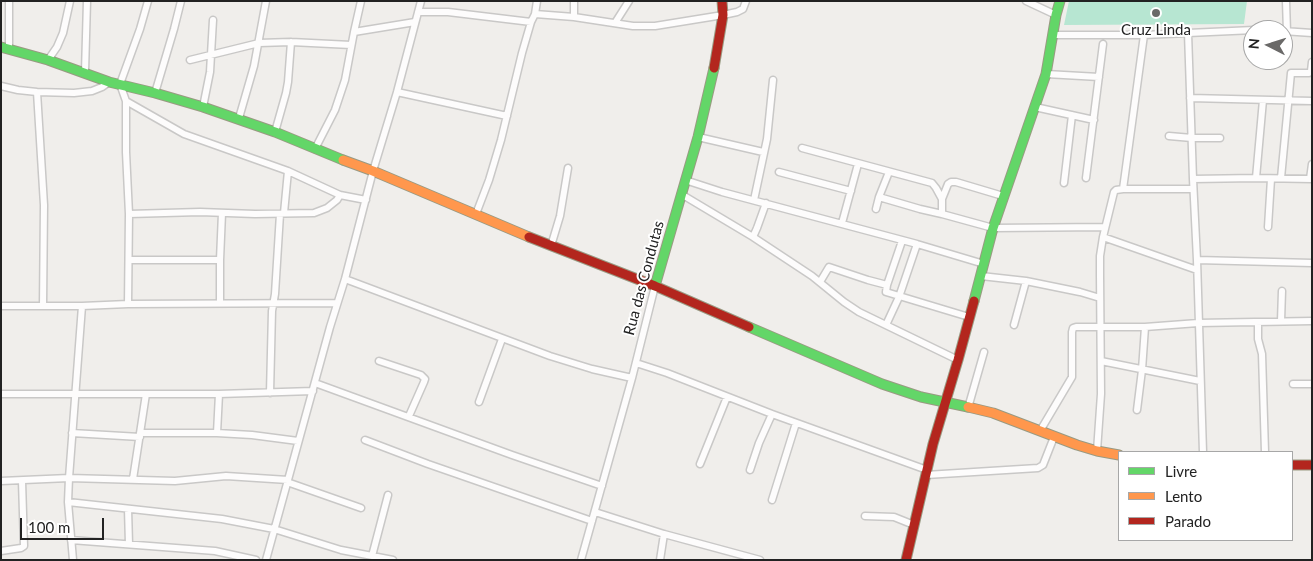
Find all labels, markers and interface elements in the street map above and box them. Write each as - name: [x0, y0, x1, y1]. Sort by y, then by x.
- marker: Cruz Linda: [1150, 7, 1162, 19]
- north arrow: [1243, 20, 1293, 70]
- place label: Cruz Linda: [1121, 21, 1191, 39]
- text: N: [1245, 38, 1262, 50]
- street label: Rua das Condutas: [620, 219, 668, 337]
- legend: [1118, 451, 1293, 541]
- text: Livre: [1165, 462, 1197, 480]
- text: Lento: [1165, 487, 1202, 505]
- scale bar: [22, 508, 106, 540]
- text: Parado: [1165, 512, 1211, 530]
- text: 100 m: [28, 518, 70, 536]

